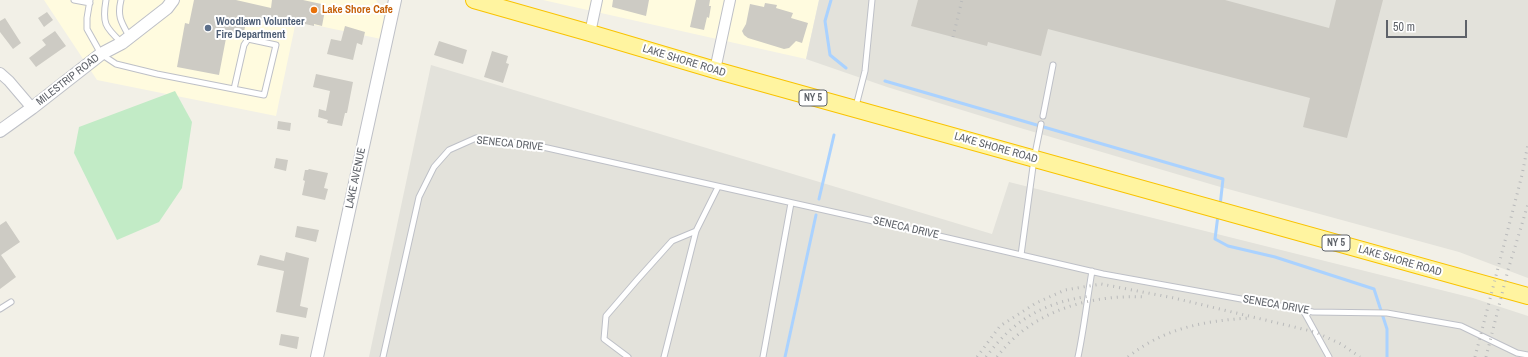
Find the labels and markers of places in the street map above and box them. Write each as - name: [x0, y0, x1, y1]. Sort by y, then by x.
- place label: Lake Shore Cafe: [322, 3, 393, 17]
- marker: Lake Shore Cafe: [309, 5, 319, 15]
- place label: Woodlawn Volunteer Fire Department: [216, 15, 304, 41]
- marker: Woodlawn Volunteer Fire Department: [203, 23, 213, 33]

